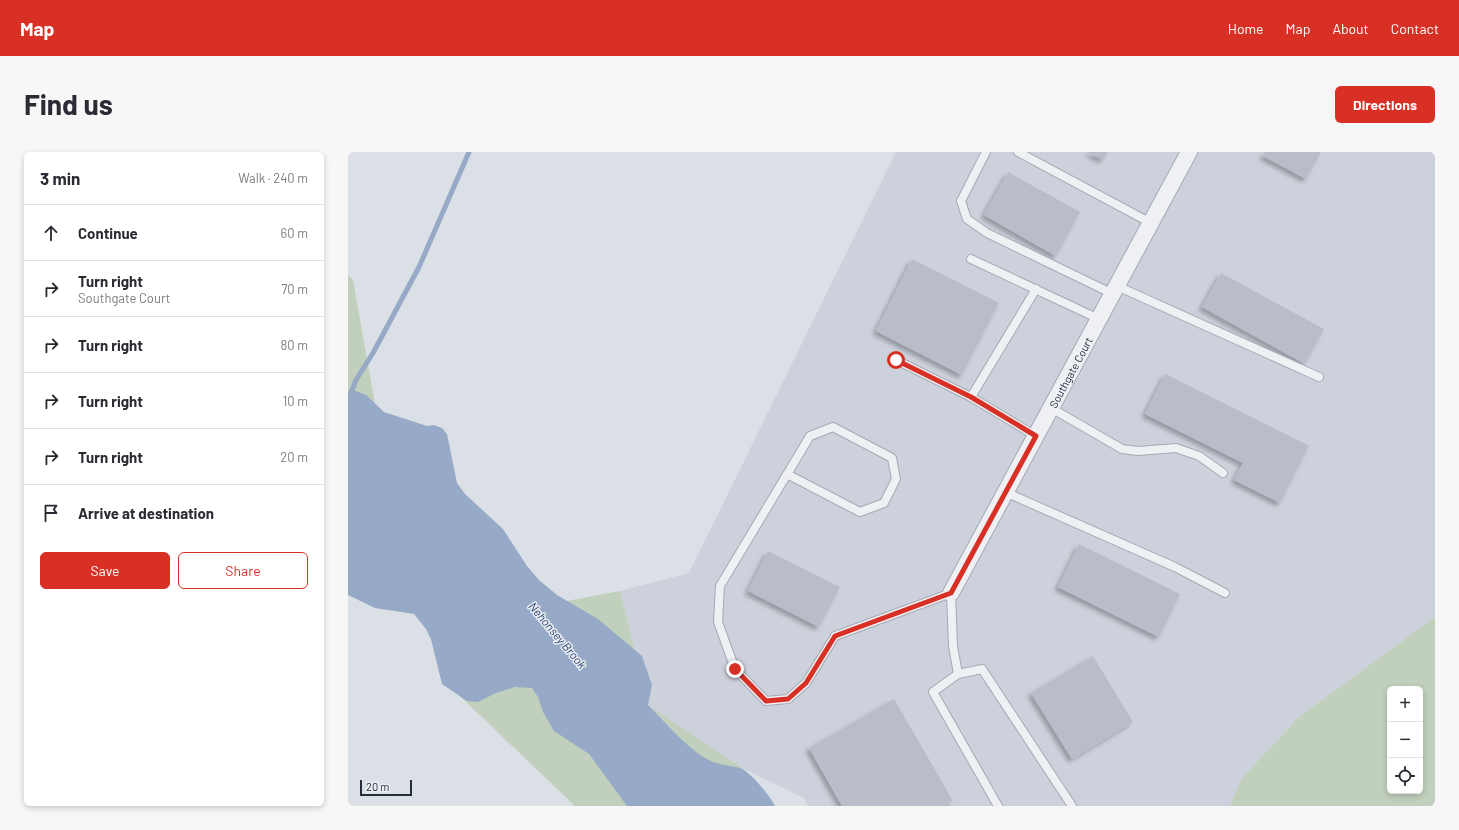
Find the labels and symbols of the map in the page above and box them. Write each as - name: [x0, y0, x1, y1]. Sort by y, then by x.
- street label: Southgate Court: [1046, 335, 1095, 410]
- route start: [887, 351, 905, 369]
- water label: Nehonsey Brook: [526, 599, 590, 671]
- route end: [726, 660, 744, 678]
- scale bar: [360, 778, 412, 797]

